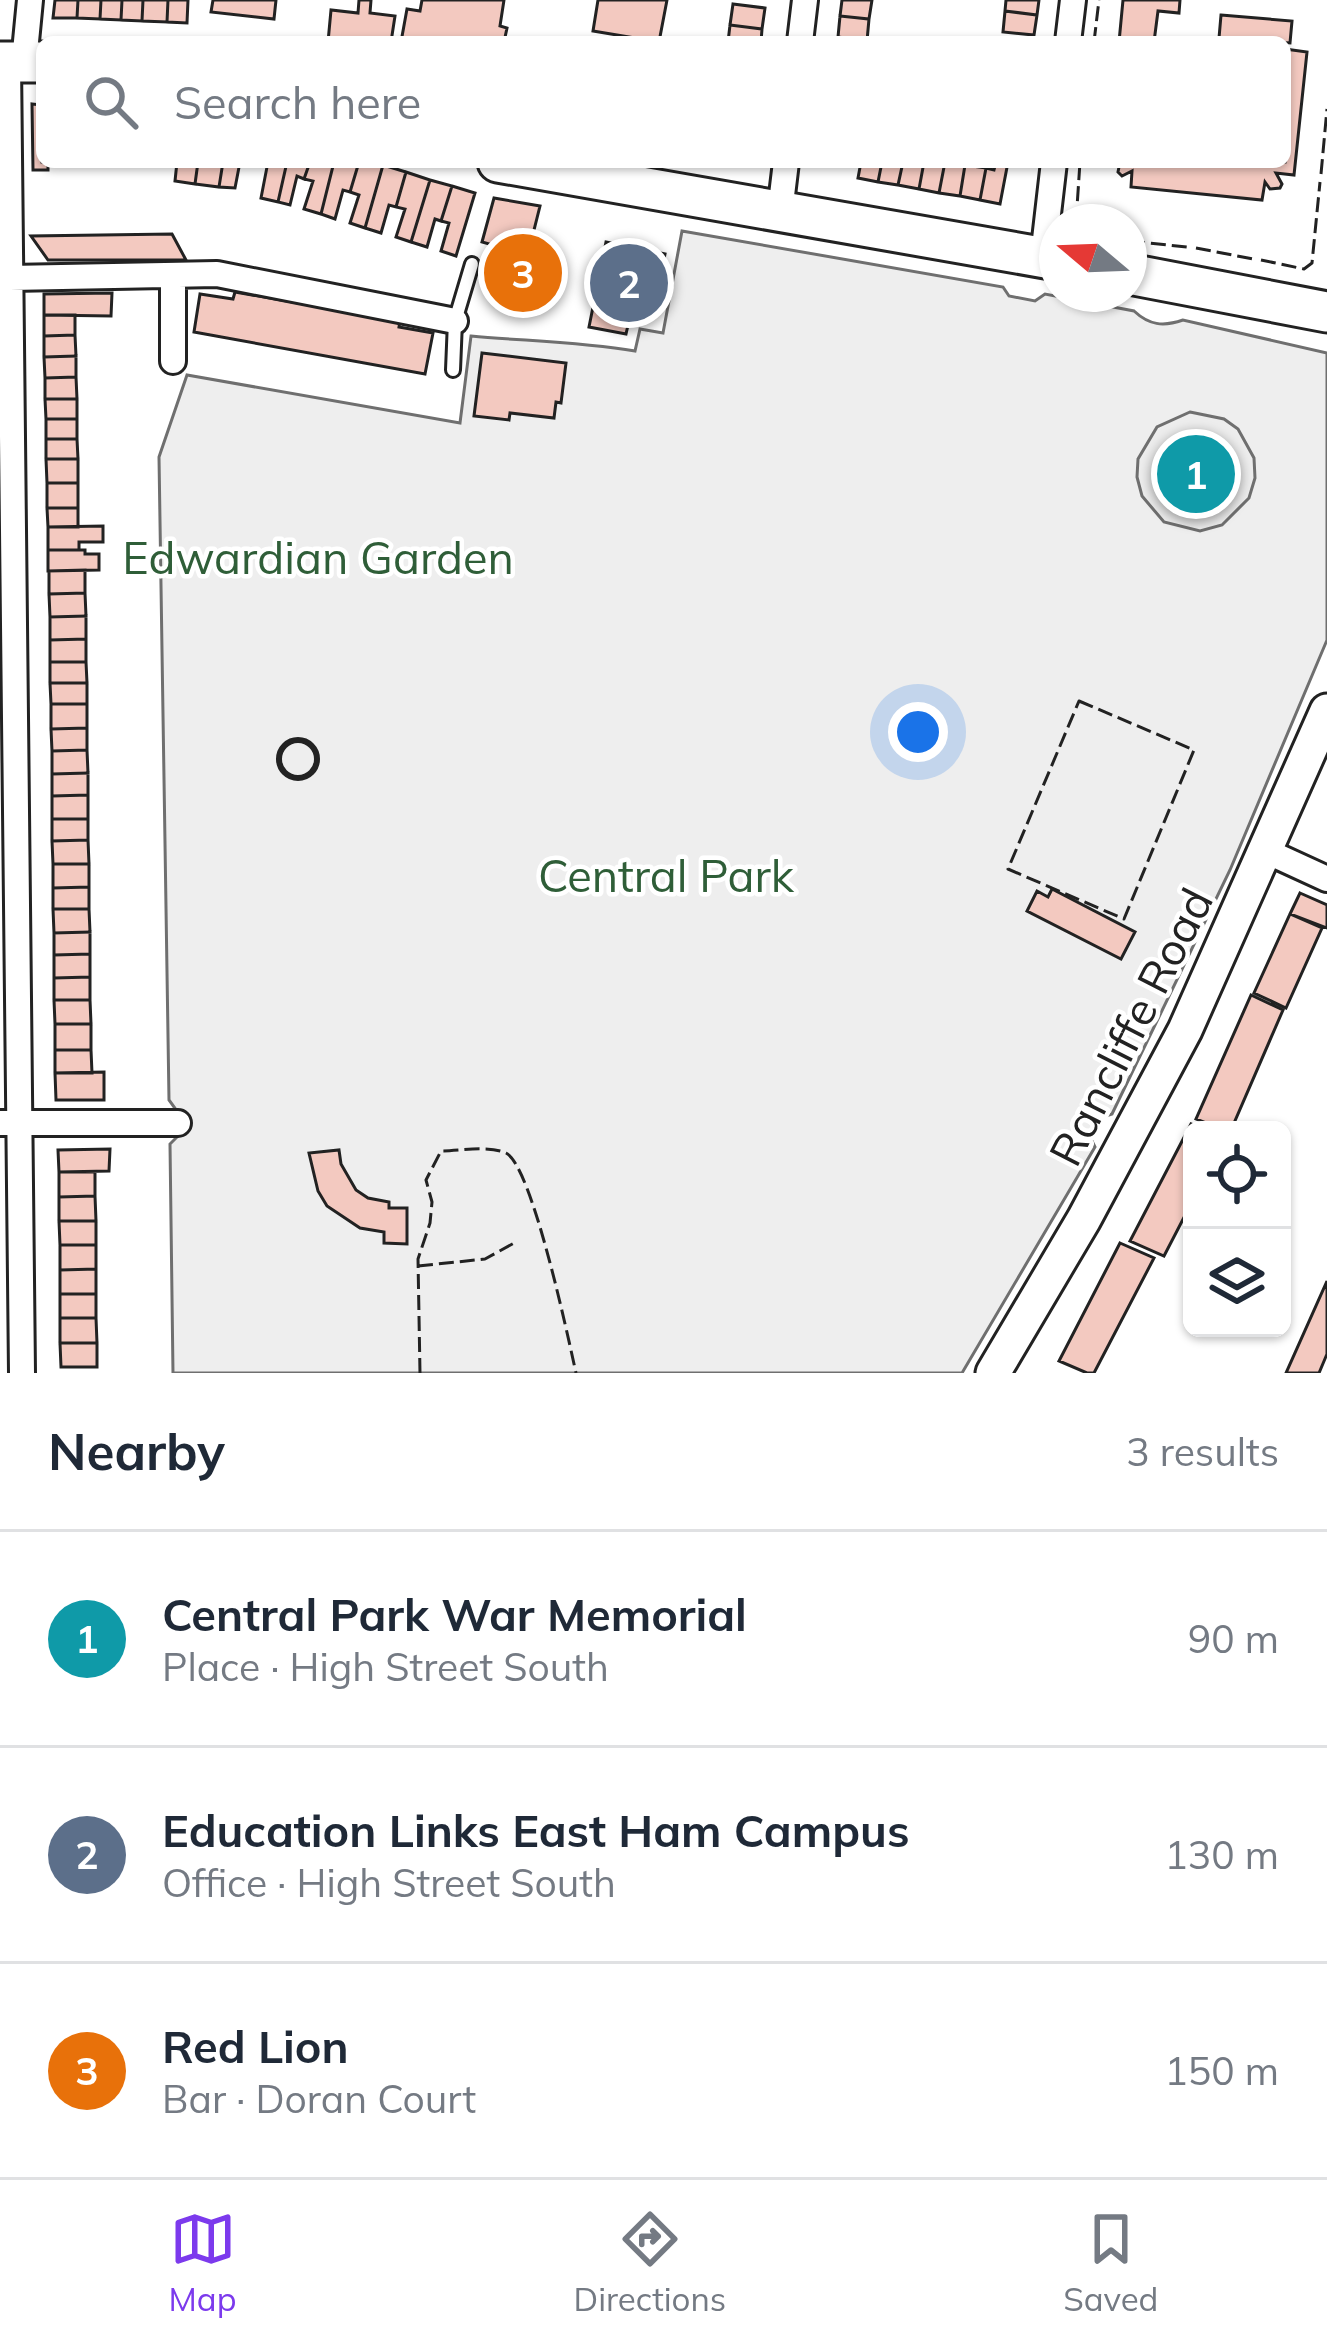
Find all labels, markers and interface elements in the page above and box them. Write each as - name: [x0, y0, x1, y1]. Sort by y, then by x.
- search box: [36, 36, 1291, 168]
- icon: search: [78, 69, 144, 135]
- text: Search here: [174, 74, 421, 130]
- north arrow: [1039, 204, 1147, 312]
- pin: 3: [484, 228, 562, 318]
- pin: 2: [590, 238, 668, 328]
- pin: 1: [1157, 429, 1235, 519]
- park label: Edwardian Garden: [122, 529, 514, 585]
- your location: [888, 702, 948, 762]
- park label: Central Park: [538, 847, 795, 903]
- street label: Rancliffe Road: [1036, 879, 1224, 1175]
- map controls: [1183, 1121, 1291, 1337]
- button: locate: [1183, 1121, 1291, 1229]
- button: layers: [1183, 1229, 1291, 1337]
- text: Nearby: [48, 1419, 225, 1483]
- text: 3 results: [1126, 1427, 1279, 1476]
- text: Central Park War Memorial: [162, 1586, 747, 1642]
- text: 1: [75, 1614, 99, 1663]
- text: 90 m: [1188, 1614, 1279, 1663]
- text: Place · High Street South: [162, 1642, 609, 1691]
- text: Education Links East Ham Campus: [162, 1802, 909, 1858]
- text: 2: [75, 1830, 99, 1879]
- text: 130 m: [1164, 1830, 1279, 1879]
- text: Office · High Street South: [162, 1858, 616, 1907]
- text: Red Lion: [162, 2018, 349, 2074]
- text: 3: [75, 2046, 99, 2095]
- text: 150 m: [1164, 2046, 1279, 2095]
- text: Bar · Doran Court: [162, 2074, 476, 2123]
- tab: Map: [169, 2206, 236, 2319]
- tab: Directions: [574, 2206, 726, 2319]
- tab: Saved: [1063, 2206, 1158, 2319]

